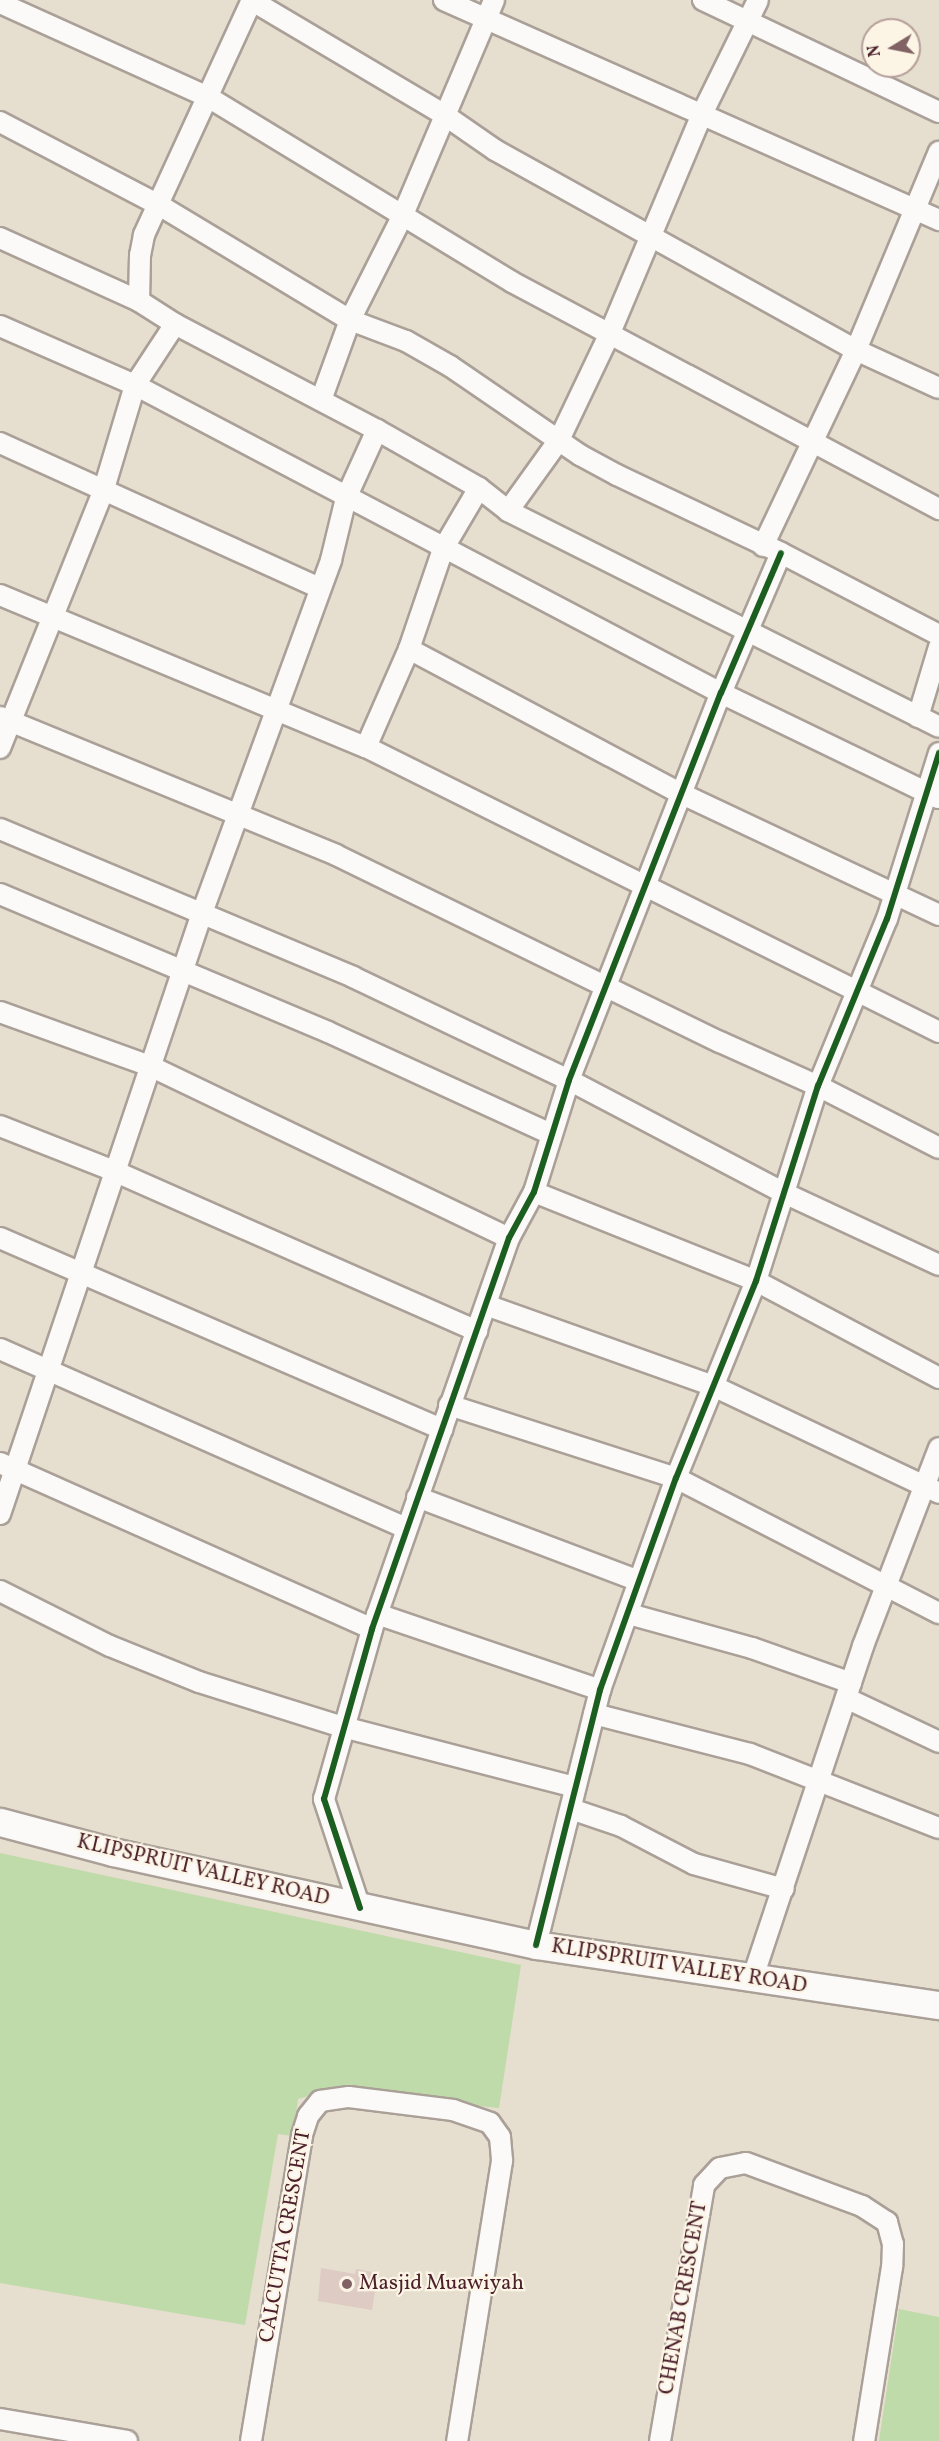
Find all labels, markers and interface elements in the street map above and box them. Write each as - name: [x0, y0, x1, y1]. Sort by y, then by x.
- north arrow: [861, 18, 921, 78]
- text: N: [863, 43, 887, 58]
- street label: KLIPSPRUIT VALLEY ROAD: [73, 1829, 333, 1913]
- street label: KLIPSPRUIT VALLEY ROAD: [549, 1934, 809, 2000]
- street label: CALCUTTA CRESCENT: [255, 2127, 317, 2345]
- street label: CHENAB CRESCENT: [655, 2199, 713, 2397]
- place label: Masjid Muawiyah: [359, 2271, 524, 2297]
- marker: Masjid Muawiyah: [340, 2277, 354, 2291]

